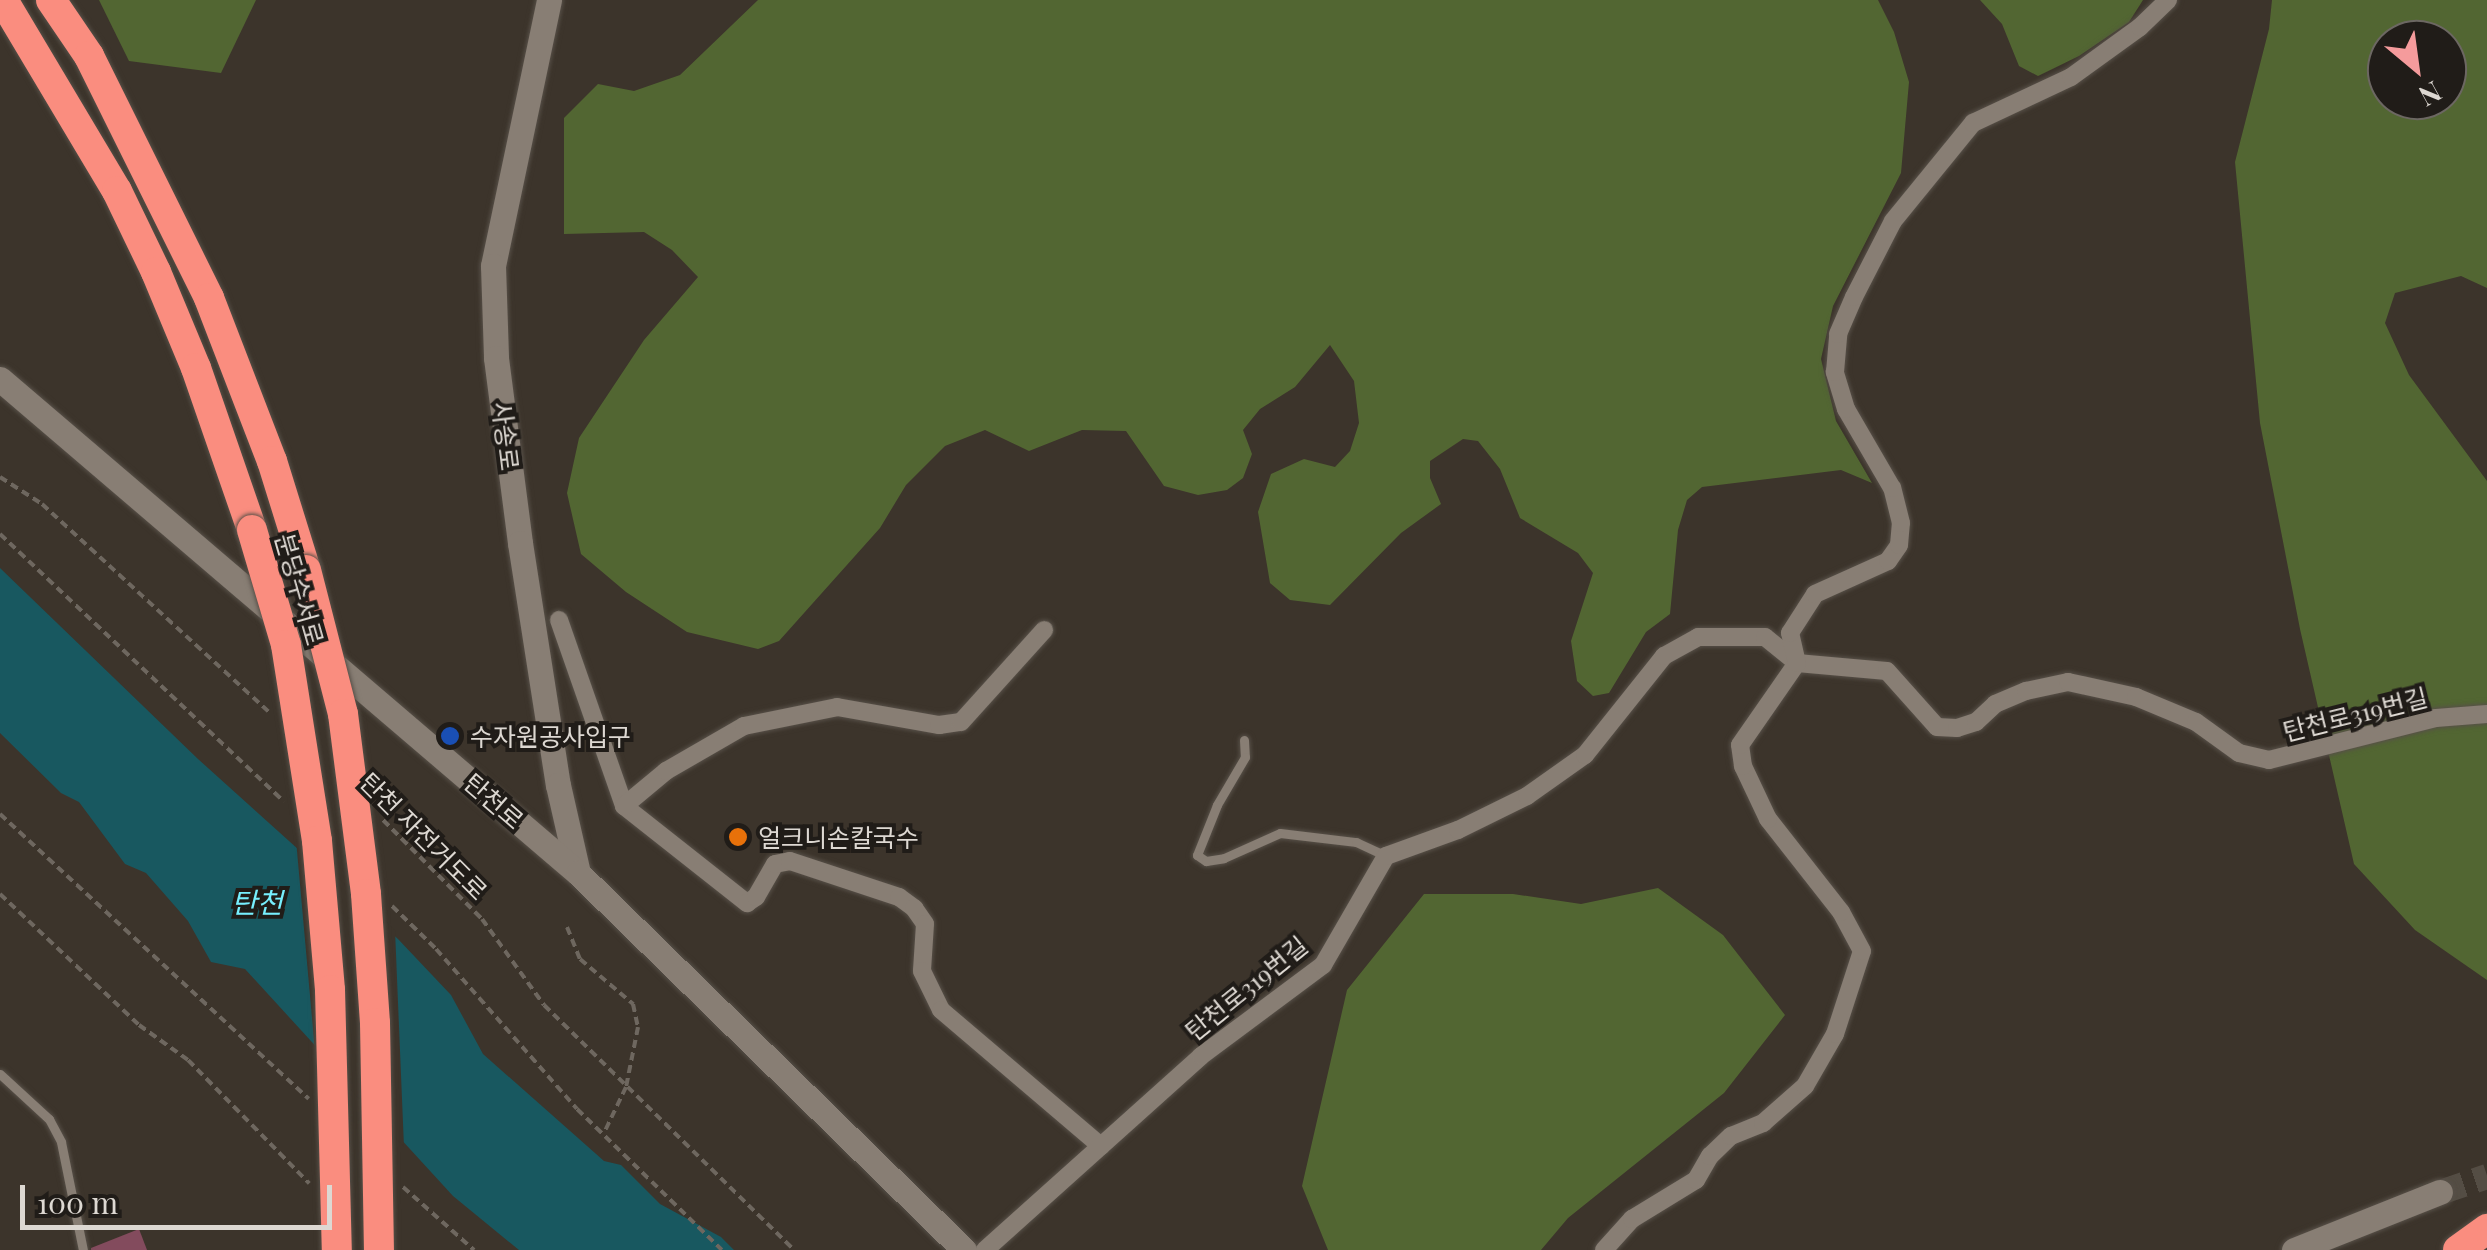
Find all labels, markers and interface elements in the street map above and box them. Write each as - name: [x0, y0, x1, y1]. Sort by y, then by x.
- north arrow: [2367, 20, 2467, 120]
- text: N: [2413, 74, 2449, 116]
- street label: 사송로: [487, 400, 525, 472]
- street label: 분당수서로: [270, 530, 330, 648]
- street label: 탄천로319번길: [2279, 682, 2431, 746]
- place label: 수자원공사입구: [470, 721, 631, 751]
- marker: 수자원공사입구: [439, 725, 461, 747]
- street label: 탄천 자전거도로: [354, 766, 494, 906]
- street label: 탄천로: [458, 767, 530, 835]
- place label: 얼크니손칼국수: [758, 822, 919, 852]
- marker: 얼크니손칼국수: [727, 826, 749, 848]
- water label: 탄천: [231, 885, 283, 919]
- street label: 탄천로319번길: [1179, 930, 1313, 1046]
- scale bar: [25, 1165, 338, 1227]
- text: 100 m: [37, 1182, 118, 1222]

